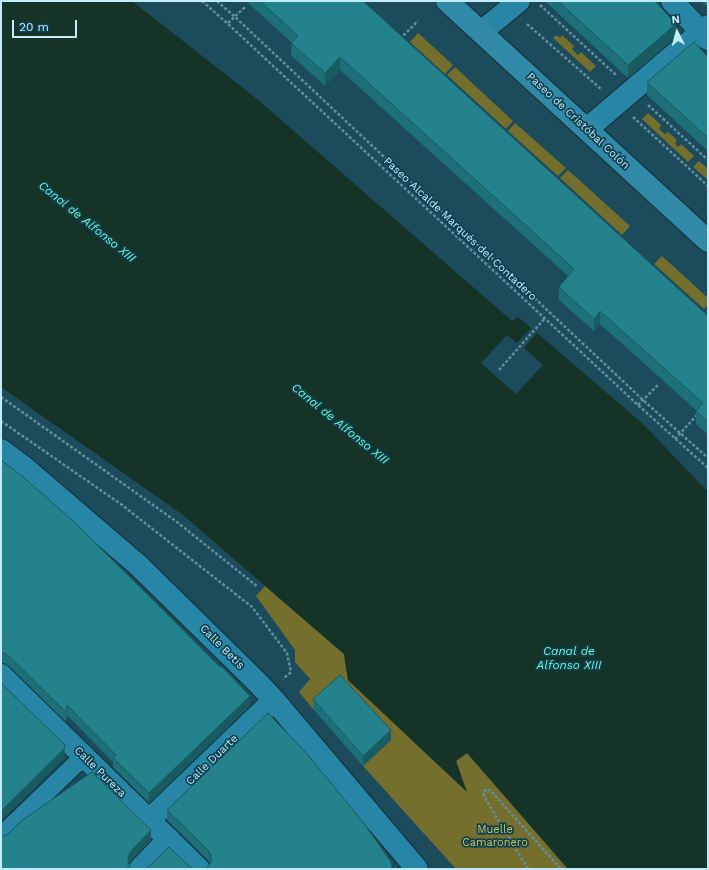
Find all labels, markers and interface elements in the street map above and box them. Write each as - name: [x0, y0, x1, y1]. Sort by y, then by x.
- scale bar: [14, 12, 79, 38]
- north arrow: [657, 12, 697, 52]
- text: N: [671, 13, 680, 26]
- text: 20 m: [19, 20, 49, 34]
- street label: Paseo de Cristóbal Colón: [524, 70, 632, 172]
- street label: Paseo Alcalde Marqués del Contadero: [381, 154, 539, 304]
- water label: Canal de Alfonso XIII: [36, 178, 138, 266]
- water label: Canal de Alfonso XIII: [289, 380, 391, 468]
- street label: Calle Betis: [197, 622, 247, 672]
- water label: Canal de Alfonso XIII: [537, 644, 601, 672]
- street label: Calle Duarte: [183, 732, 241, 788]
- street label: Calle Pureza: [71, 744, 129, 800]
- park label: Muelle Camaronero: [462, 823, 528, 849]

